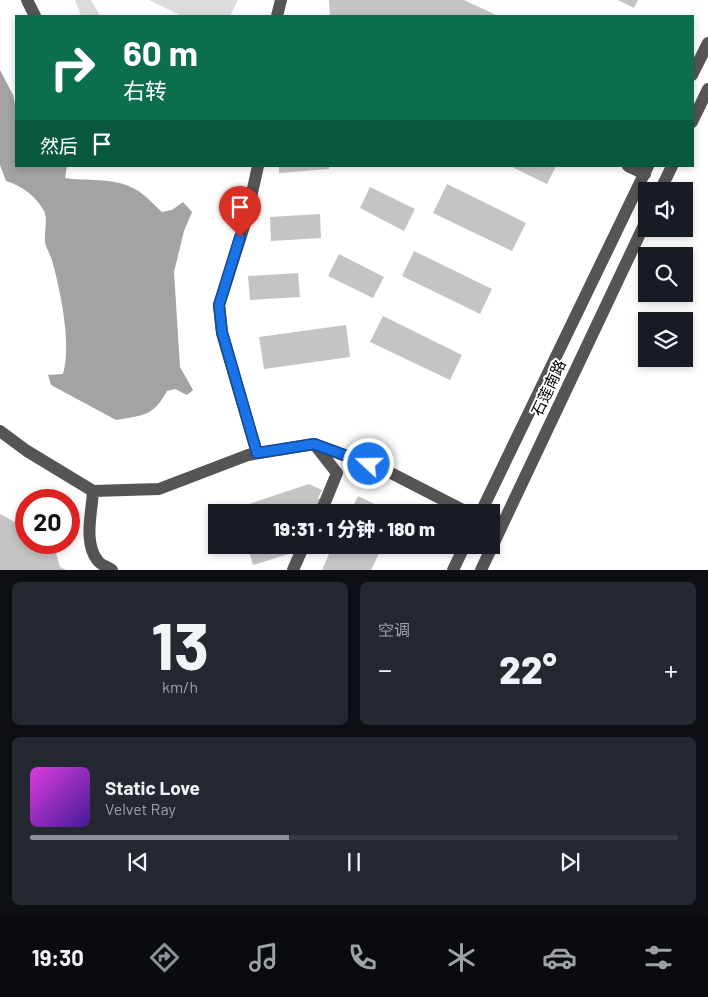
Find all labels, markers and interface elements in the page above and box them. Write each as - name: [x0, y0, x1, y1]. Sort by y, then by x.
- text: 60 m: [123, 31, 198, 73]
- icon: right: [40, 35, 105, 100]
- text: 右转: [123, 77, 167, 103]
- icon: arrive: [88, 130, 116, 158]
- text: 然后: [40, 134, 78, 157]
- map controls: [638, 182, 693, 367]
- button: sound: [638, 182, 693, 237]
- pin: [219, 186, 261, 237]
- icon: arrive: [226, 193, 254, 221]
- button: search: [638, 247, 693, 302]
- button: layers: [638, 312, 693, 367]
- street label: 石莲南路: [527, 357, 569, 419]
- position arrow: [342, 437, 394, 489]
- speed limit sign: 20: [15, 489, 80, 554]
- text: 19:31 · 1 分钟 · 180 m: [273, 517, 435, 540]
- text: 13: [151, 605, 209, 683]
- text: 空调: [378, 620, 410, 639]
- text: 22°: [499, 646, 557, 692]
- text: −: [378, 652, 392, 686]
- text: +: [664, 652, 678, 686]
- text: km/h: [162, 677, 198, 696]
- text: Static Love: [105, 776, 200, 799]
- text: Velvet Ray: [105, 799, 176, 818]
- icon: previous: [124, 848, 152, 876]
- icon: pause: [340, 848, 368, 876]
- icon: next: [556, 848, 584, 876]
- icon: directions: [147, 940, 182, 975]
- icon: music: [246, 940, 281, 975]
- icon: phone: [345, 940, 380, 975]
- icon: climate: [444, 940, 479, 975]
- icon: car: [542, 940, 577, 975]
- icon: filters: [641, 940, 676, 975]
- text: 19:30: [32, 944, 84, 970]

